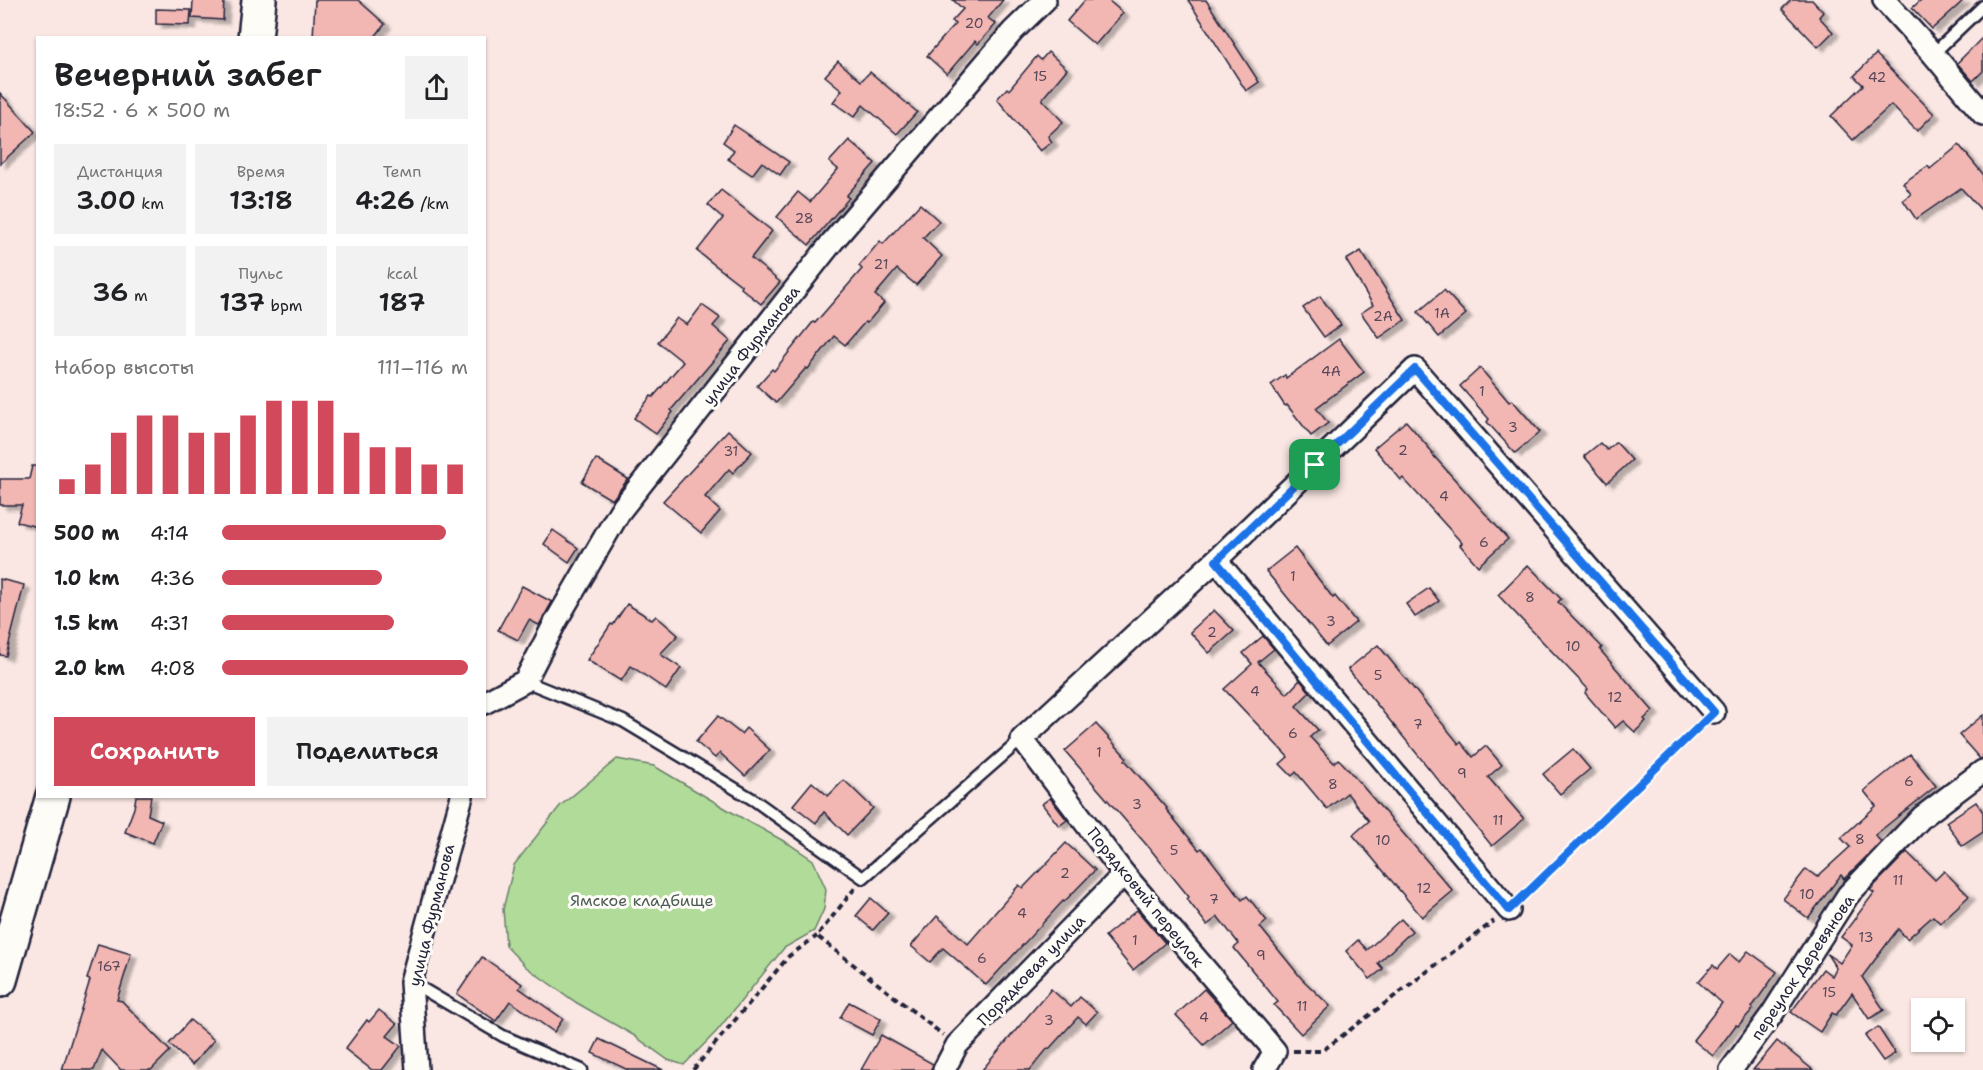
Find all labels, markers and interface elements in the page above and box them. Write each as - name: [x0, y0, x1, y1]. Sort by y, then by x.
- house number: 20: [964, 14, 984, 32]
- text: Вечерний забег: [54, 52, 322, 97]
- button: share: [405, 56, 468, 119]
- house number: 15: [1033, 67, 1047, 85]
- house number: 42: [1868, 68, 1886, 86]
- text: 18:52 · 6 × 500 m: [54, 97, 230, 123]
- text: Дистанция: [77, 161, 163, 182]
- text: Время: [237, 161, 285, 182]
- text: Темп: [383, 161, 421, 182]
- text: 3.00: [76, 182, 136, 217]
- text: 13:18: [229, 182, 293, 217]
- text: 4:26: [355, 182, 415, 217]
- text: km: [136, 193, 164, 214]
- text: /km: [415, 193, 449, 214]
- house number: 28: [794, 209, 814, 227]
- house number: 21: [874, 255, 888, 273]
- text: Пульс: [239, 263, 283, 284]
- text: kcal: [386, 263, 418, 284]
- text: 36: [92, 274, 128, 309]
- street label: улица Фурманова: [698, 281, 805, 409]
- text: 137: [219, 284, 265, 319]
- text: 187: [379, 284, 425, 319]
- text: m: [128, 285, 148, 306]
- text: bpm: [265, 295, 303, 316]
- house number: 1А: [1434, 304, 1450, 322]
- house number: 2А: [1373, 307, 1393, 325]
- text: Набор высоты: [54, 354, 194, 380]
- text: 111–116 m: [377, 354, 468, 380]
- house number: 4А: [1321, 362, 1341, 380]
- house number: 1: [1479, 382, 1485, 400]
- house number: 3: [1508, 418, 1518, 436]
- pin: [1289, 439, 1340, 490]
- house number: 2: [1398, 441, 1408, 459]
- house number: 31: [724, 442, 738, 460]
- icon: arrive: [1298, 448, 1331, 481]
- house number: 4: [1439, 487, 1449, 505]
- text: 500 m: [54, 520, 120, 546]
- text: 4:14: [150, 520, 189, 546]
- house number: 6: [1479, 533, 1489, 551]
- text: 1.0 km: [54, 565, 119, 591]
- text: 4:36: [150, 565, 195, 591]
- house number: 1: [1290, 567, 1296, 585]
- house number: 8: [1525, 588, 1535, 606]
- text: 1.5 km: [54, 610, 118, 636]
- text: 4:31: [150, 610, 189, 636]
- house number: 3: [1326, 612, 1336, 630]
- house number: 2: [1207, 623, 1217, 641]
- house number: 10: [1565, 637, 1581, 655]
- text: 2.0 km: [54, 655, 125, 681]
- text: 4:08: [150, 655, 196, 681]
- house number: 5: [1374, 666, 1382, 684]
- house number: 4: [1250, 682, 1260, 700]
- house number: 12: [1608, 688, 1622, 706]
- house number: 7: [1413, 715, 1423, 733]
- button: Сохранить: [54, 717, 255, 786]
- button: Поделиться: [267, 717, 468, 786]
- house number: 6: [1288, 724, 1298, 742]
- house number: 1: [1096, 743, 1102, 761]
- house number: 9: [1457, 764, 1467, 782]
- house number: 6: [1904, 772, 1914, 790]
- house number: 8: [1328, 775, 1338, 793]
- house number: 3: [1132, 795, 1142, 813]
- house number: 11: [1492, 811, 1504, 829]
- street label: Порядковый переулок: [1083, 823, 1209, 972]
- house number: 8: [1855, 830, 1865, 848]
- house number: 10: [1375, 831, 1391, 849]
- house number: 5: [1170, 841, 1178, 859]
- street label: улица Фурманова: [404, 842, 459, 989]
- house number: 2: [1060, 864, 1070, 882]
- house number: 11: [1892, 871, 1904, 889]
- house number: 12: [1417, 879, 1431, 897]
- house number: 10: [1799, 885, 1815, 903]
- park label: Ямское кладбище: [570, 890, 714, 911]
- house number: 7: [1209, 890, 1219, 908]
- street label: переулок Деревянова: [1746, 890, 1859, 1044]
- house number: 4: [1017, 904, 1027, 922]
- street label: Порядковая улица: [973, 910, 1090, 1030]
- house number: 13: [1859, 928, 1873, 946]
- house number: 1: [1132, 931, 1138, 949]
- house number: 9: [1256, 946, 1266, 964]
- house number: 6: [977, 949, 987, 967]
- house number: 167: [97, 957, 121, 975]
- house number: 15: [1822, 983, 1836, 1001]
- house number: 11: [1296, 997, 1308, 1015]
- map controls: [1911, 998, 1965, 1052]
- button: locate: [1911, 998, 1965, 1052]
- house number: 4: [1199, 1008, 1209, 1026]
- house number: 3: [1044, 1011, 1054, 1029]

